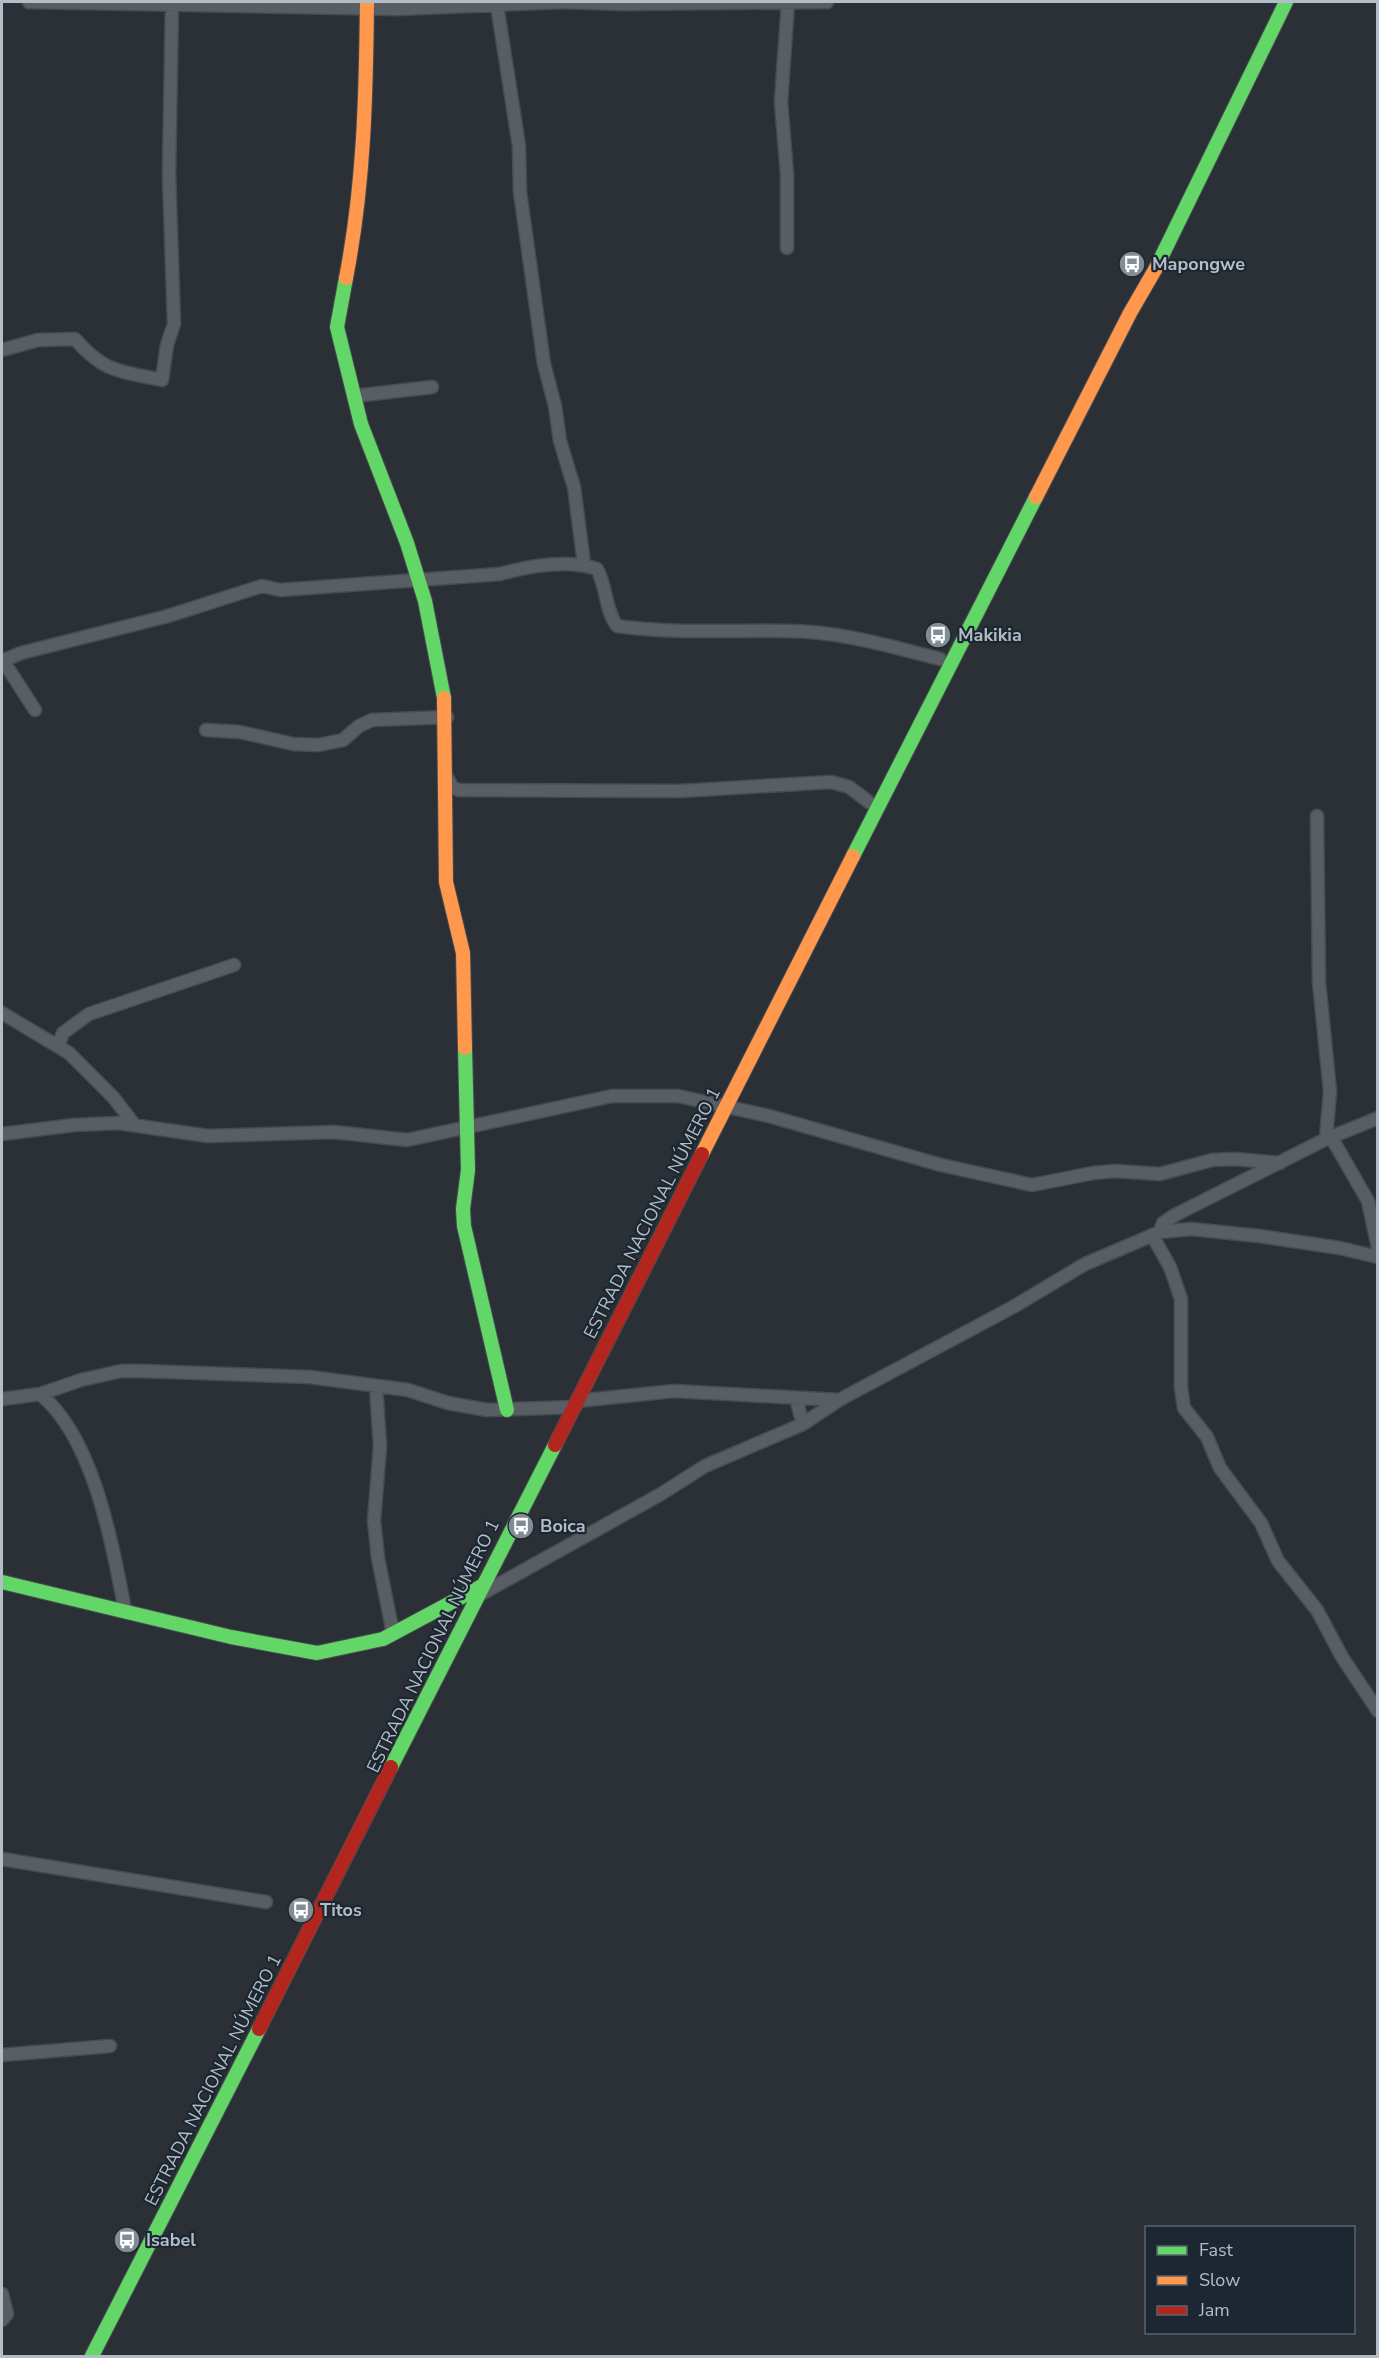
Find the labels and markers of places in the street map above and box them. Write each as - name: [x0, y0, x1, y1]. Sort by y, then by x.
- bus stop icon: Mapongwe: [1117, 249, 1147, 279]
- place label: Mapongwe: [1152, 252, 1245, 276]
- bus stop icon: Makikia: [923, 620, 953, 650]
- place label: Makikia: [958, 623, 1022, 647]
- bus stop icon: Boica: [506, 1511, 536, 1541]
- place label: Boica: [540, 1514, 586, 1538]
- bus stop icon: Titos: [286, 1895, 316, 1925]
- place label: Titos: [320, 1898, 362, 1922]
- bus stop icon: Isabel: [112, 2225, 142, 2255]
- place label: Isabel: [146, 2228, 196, 2252]

